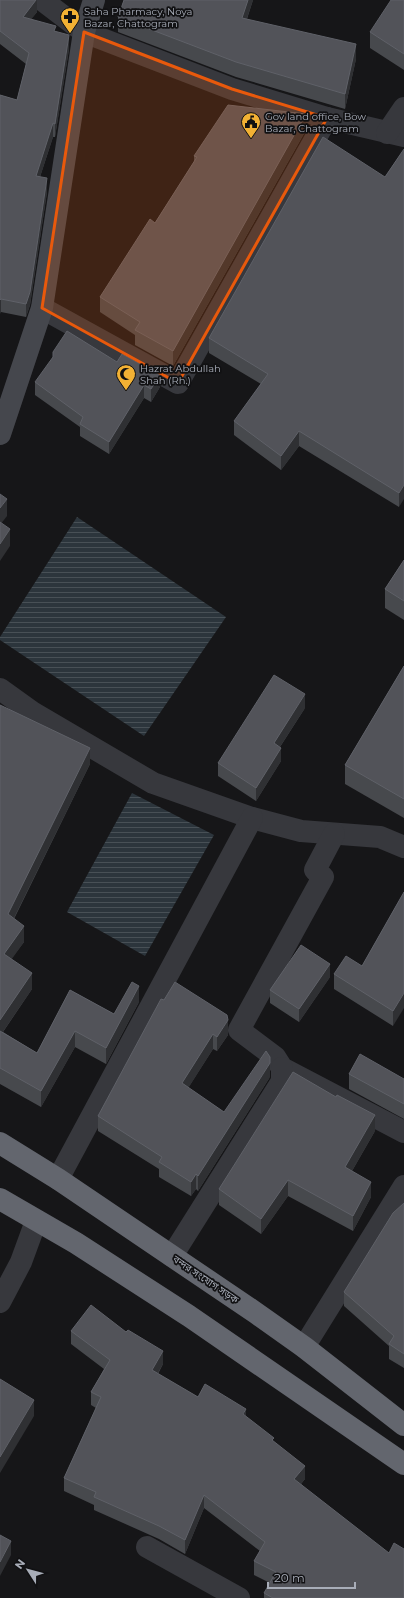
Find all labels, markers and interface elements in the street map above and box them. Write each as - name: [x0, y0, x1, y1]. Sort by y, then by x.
- place label: Saha Pharmacy, Noya Bazar, Chattogram: [84, 5, 192, 30]
- pharmacy icon: Saha Pharmacy, Noya Bazar, Chattogram: [59, 6, 81, 34]
- place label: Gov land office, Bow Bazar, Chattogram: [265, 110, 366, 135]
- public building icon: Gov land office, Bow Bazar, Chattogram: [240, 111, 262, 139]
- place label: Hazrat Abdullah Shah (Rh.): [140, 362, 221, 387]
- mosque icon: Hazrat Abdullah Shah (Rh.): [115, 363, 137, 391]
- street label: বন্দর সংযোগ সড়ক: [169, 1252, 242, 1307]
- north arrow: [8, 1550, 48, 1590]
- text: N: [12, 1556, 28, 1572]
- scale bar: [268, 1564, 355, 1590]
- text: 20 m: [274, 1570, 305, 1585]

